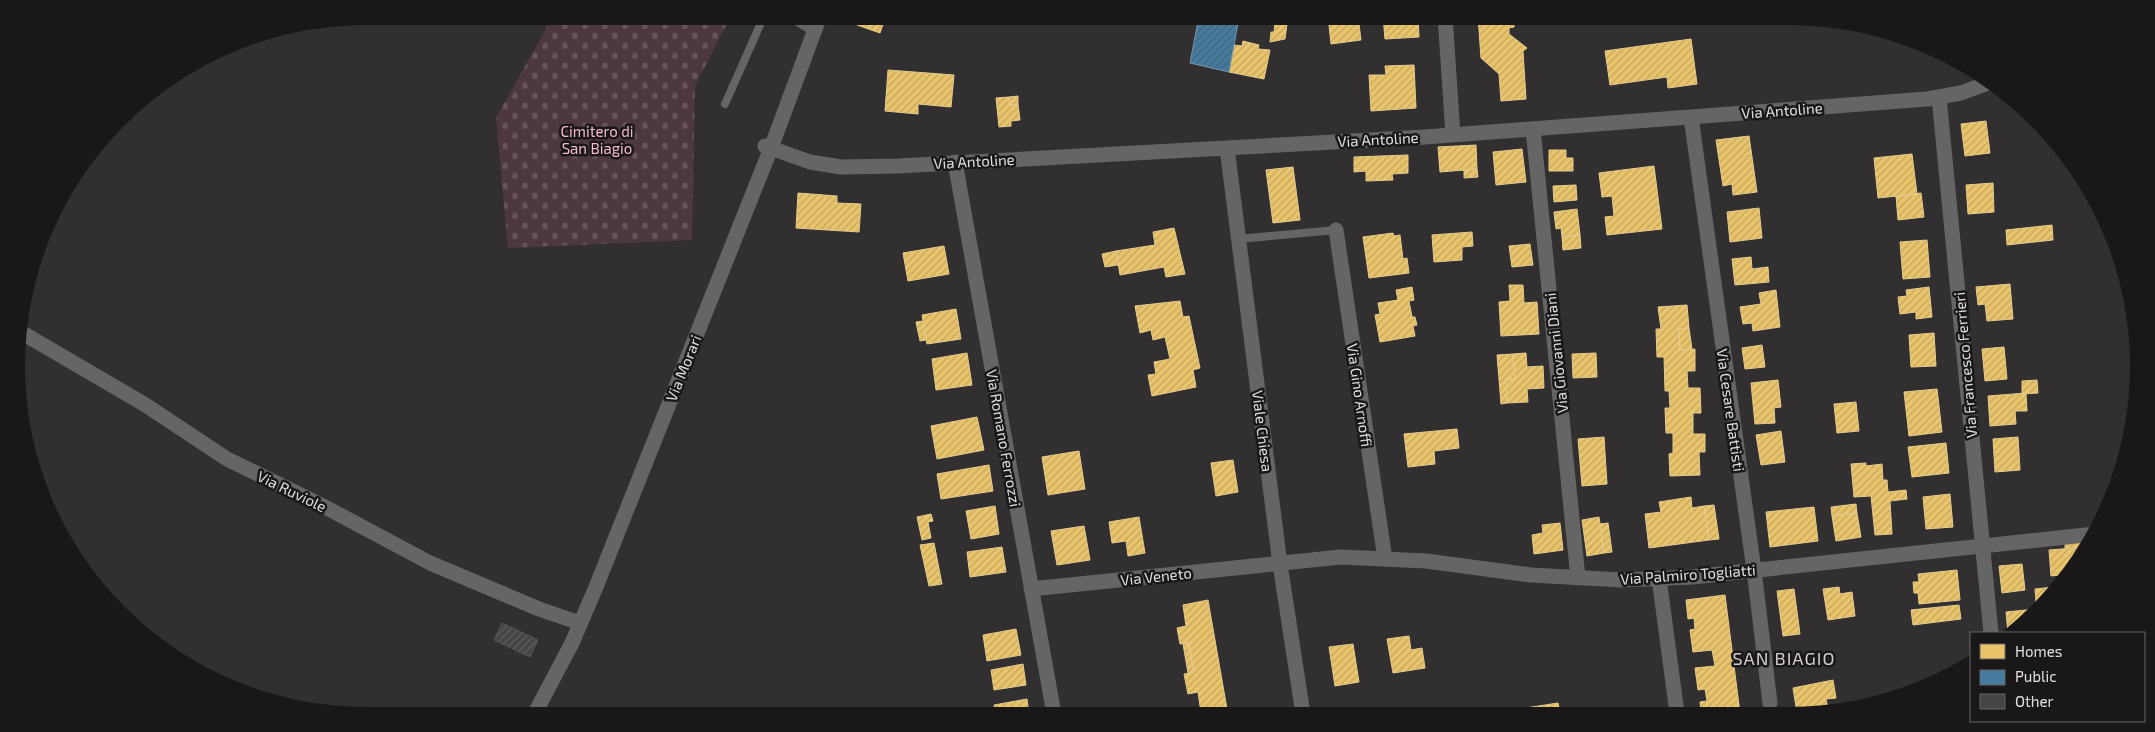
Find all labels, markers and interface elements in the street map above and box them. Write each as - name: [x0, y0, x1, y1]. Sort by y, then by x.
- street label: Via Antoline: [1741, 98, 1823, 122]
- park label: Cimitero di San Biagio: [561, 122, 633, 157]
- street label: Via Antoline: [1337, 128, 1419, 150]
- street label: Via Antoline: [933, 150, 1015, 172]
- street label: Via Francesco Ferrieri: [1950, 291, 1980, 439]
- street label: Via Giovanni Diani: [1541, 292, 1571, 414]
- street label: Via Morari: [662, 332, 704, 404]
- street label: Via Gino Arnoffi: [1344, 342, 1376, 448]
- street label: Via Cesare Battisti: [1713, 347, 1749, 473]
- street label: Via Romano Ferrozzi: [983, 368, 1025, 508]
- street label: Viale Chiesa: [1249, 389, 1277, 473]
- street label: Via Ruviole: [254, 466, 330, 516]
- street label: Via Palmiro Togliatti: [1620, 560, 1756, 588]
- street label: Via Veneto: [1119, 563, 1193, 589]
- legend: [1970, 632, 2145, 722]
- text: Homes: [2015, 642, 2062, 660]
- district label: SAN BIAGIO: [1732, 647, 1836, 669]
- text: Public: [2015, 667, 2056, 685]
- text: Other: [2015, 692, 2054, 710]

